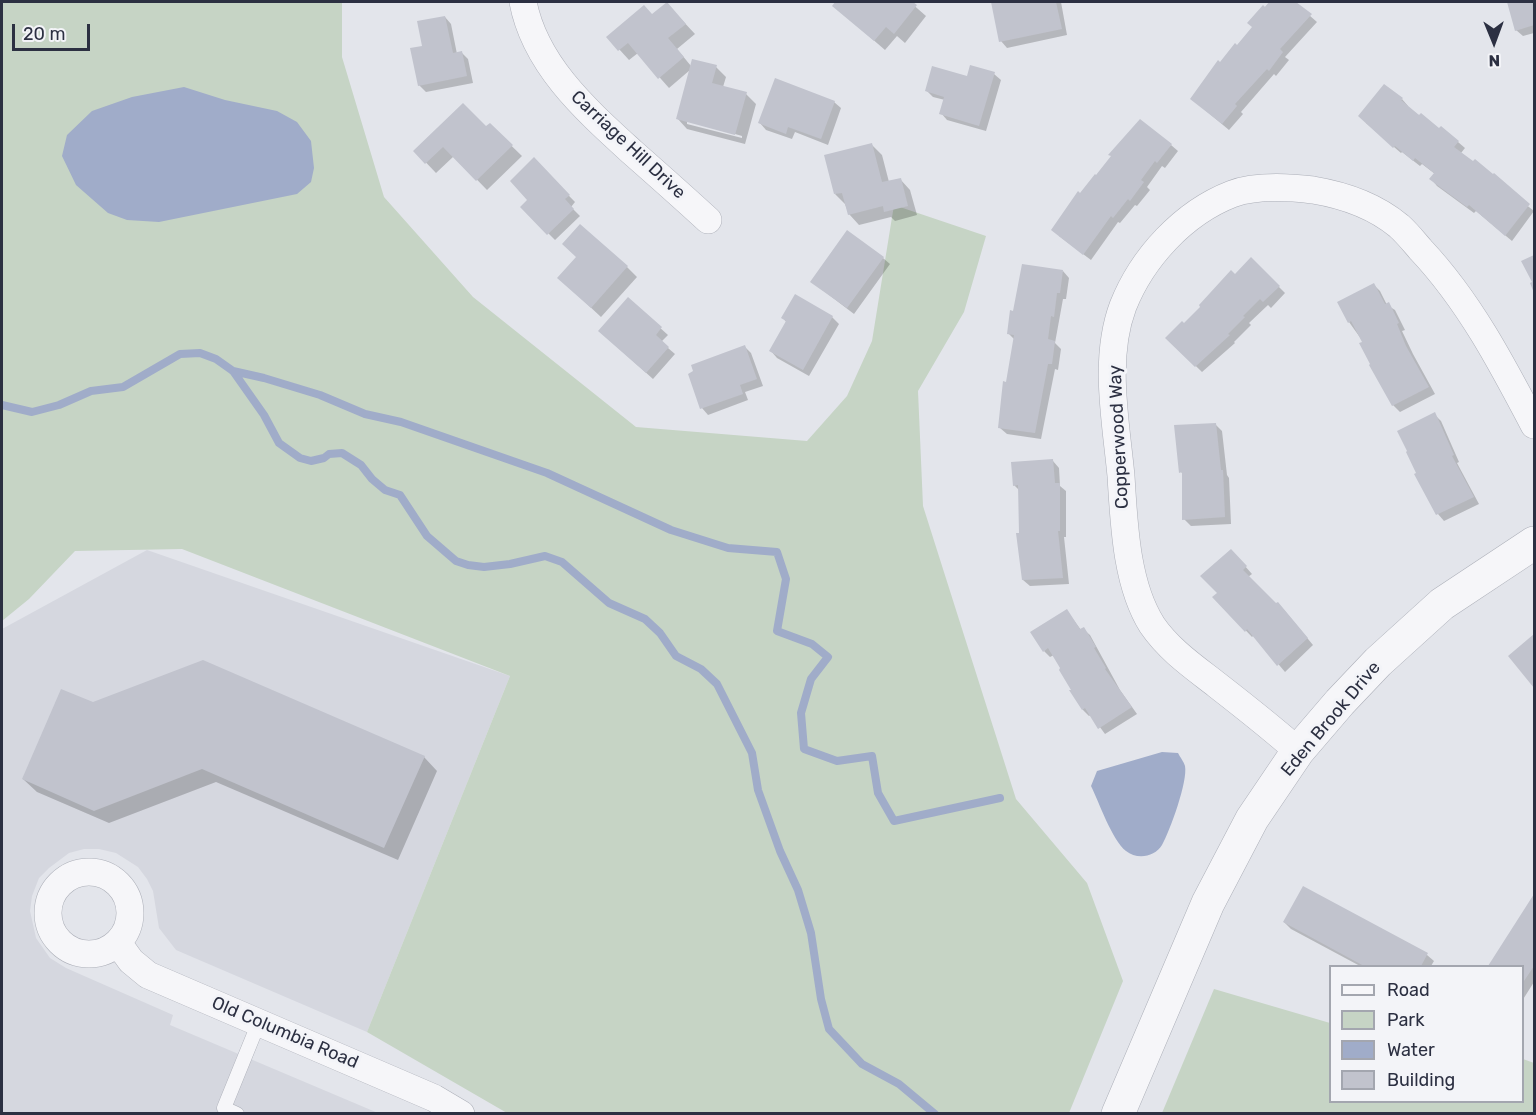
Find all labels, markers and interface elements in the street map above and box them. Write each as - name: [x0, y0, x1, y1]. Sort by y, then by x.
- scale bar: [15, 12, 93, 50]
- north arrow: [1464, 12, 1524, 72]
- text: 20 m: [23, 23, 65, 45]
- text: N: [1488, 51, 1500, 70]
- street label: Carriage Hill Drive: [566, 86, 690, 204]
- street label: Copperwood Way: [1104, 364, 1134, 510]
- street label: Eden Brook Drive: [1277, 657, 1385, 781]
- legend: [1329, 965, 1524, 1103]
- text: Road: [1387, 979, 1430, 1001]
- street label: Old Columbia Road: [208, 992, 362, 1074]
- text: Park: [1387, 1009, 1424, 1031]
- text: Water: [1387, 1039, 1435, 1061]
- text: Building: [1387, 1069, 1455, 1091]

